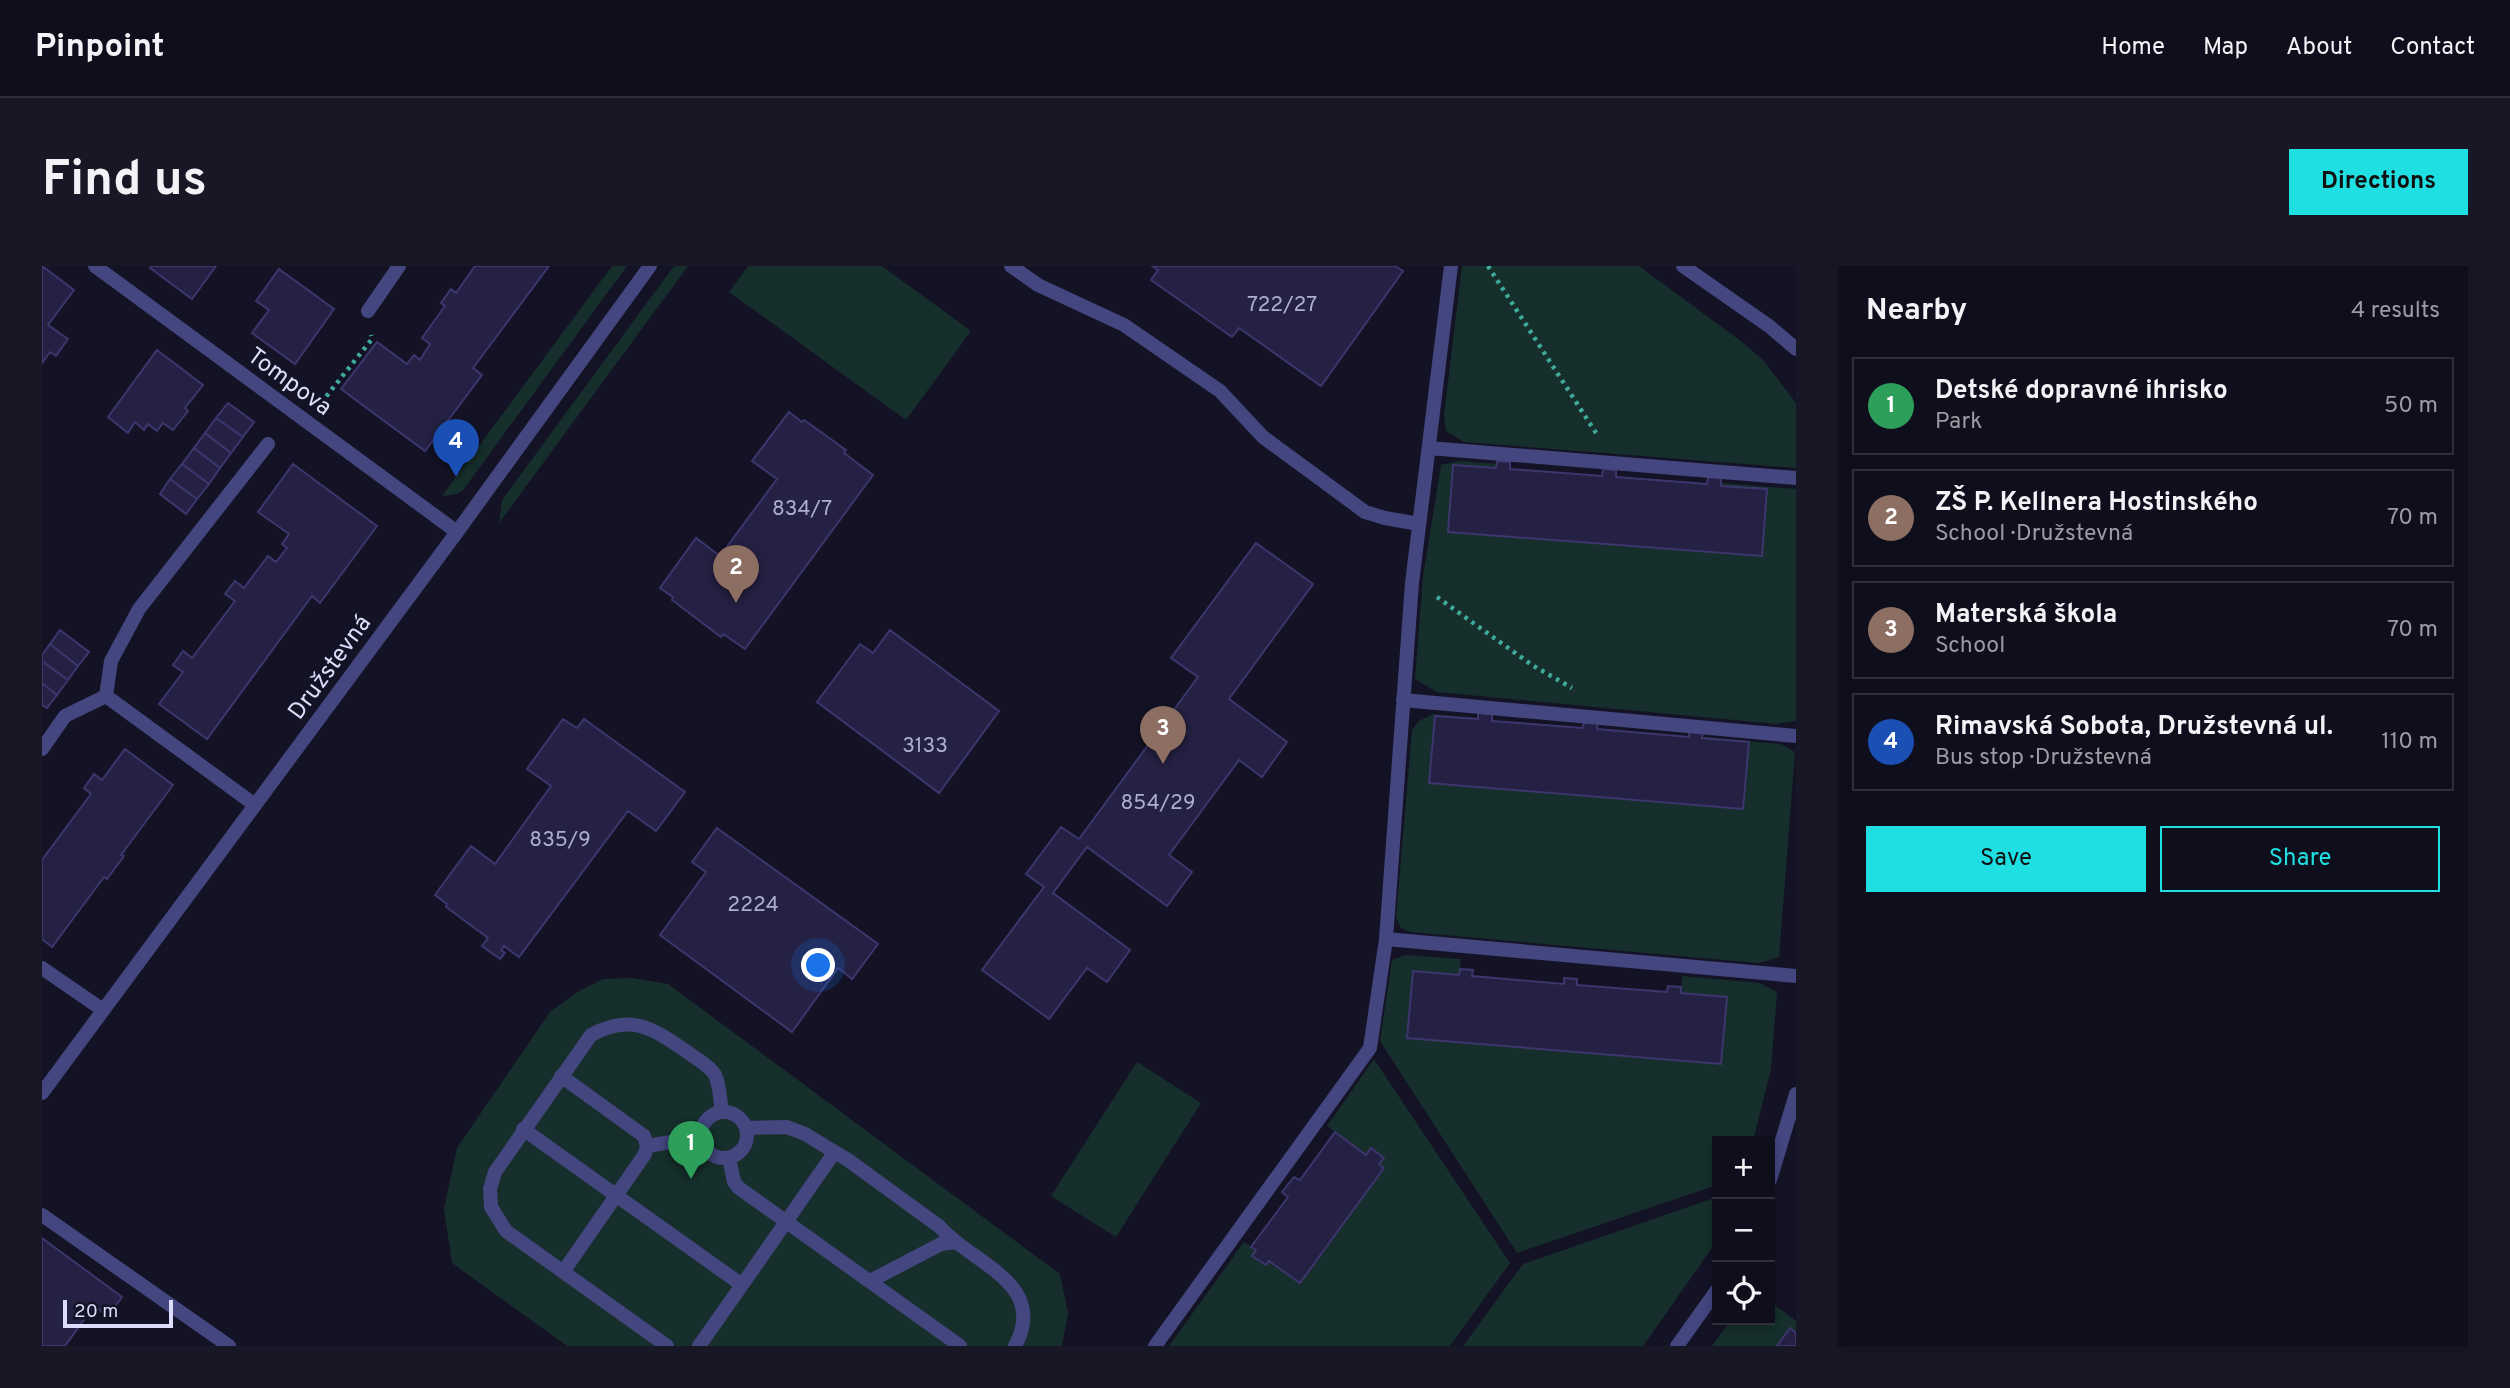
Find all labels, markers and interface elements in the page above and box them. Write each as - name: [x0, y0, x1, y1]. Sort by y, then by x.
- text: Pinpoint: [35, 27, 164, 69]
- text: Home: [2101, 33, 2165, 63]
- text: Map: [2203, 33, 2248, 63]
- text: About: [2286, 33, 2352, 63]
- text: Contact: [2390, 33, 2475, 63]
- button: Directions: [2289, 149, 2468, 215]
- text: Find us: [42, 151, 207, 213]
- house number: 722/27: [1247, 292, 1317, 319]
- text: Nearby: [1866, 293, 1967, 330]
- text: 4 results: [2351, 297, 2440, 326]
- street label: Tompova: [241, 342, 337, 423]
- text: Detské dopravné ihrisko: [1935, 375, 2228, 408]
- text: 1: [1886, 392, 1896, 421]
- text: 50 m: [2384, 392, 2438, 421]
- text: Park: [1935, 408, 1982, 437]
- pin: 4: [433, 419, 479, 477]
- text: ZŠ P. Kellnera Hostinského: [1935, 487, 2258, 520]
- house number: 834/7: [772, 496, 832, 523]
- text: 2: [1884, 504, 1898, 533]
- text: 70 m: [2387, 504, 2438, 533]
- text: School · Družstevná: [1935, 520, 2133, 549]
- pin: 2: [713, 545, 759, 603]
- text: Materská škola: [1935, 599, 2117, 632]
- street label: Družstevná: [283, 610, 379, 726]
- text: 3: [1884, 616, 1898, 645]
- text: 70 m: [2387, 616, 2438, 645]
- text: School: [1935, 632, 2005, 661]
- pin: 3: [1140, 706, 1186, 764]
- text: Rimavská Sobota, Družstevná ul.: [1935, 711, 2333, 744]
- text: 4: [1884, 728, 1898, 757]
- text: 110 m: [2381, 728, 2438, 757]
- house number: 3133: [902, 733, 948, 760]
- text: Bus stop · Družstevná: [1935, 744, 2152, 773]
- house number: 854/29: [1120, 790, 1196, 817]
- button: Save: [1866, 826, 2146, 892]
- button: Share: [2160, 826, 2440, 892]
- house number: 835/9: [529, 827, 591, 854]
- house number: 2224: [727, 892, 779, 919]
- your location: [801, 948, 835, 982]
- pin: 1: [668, 1121, 714, 1179]
- map controls: [1712, 1136, 1775, 1325]
- button: +: [1712, 1136, 1775, 1199]
- button: −: [1712, 1199, 1775, 1262]
- button: locate: [1712, 1262, 1775, 1325]
- scale bar: [63, 1297, 173, 1329]
- text: 20 m: [74, 1300, 118, 1324]

